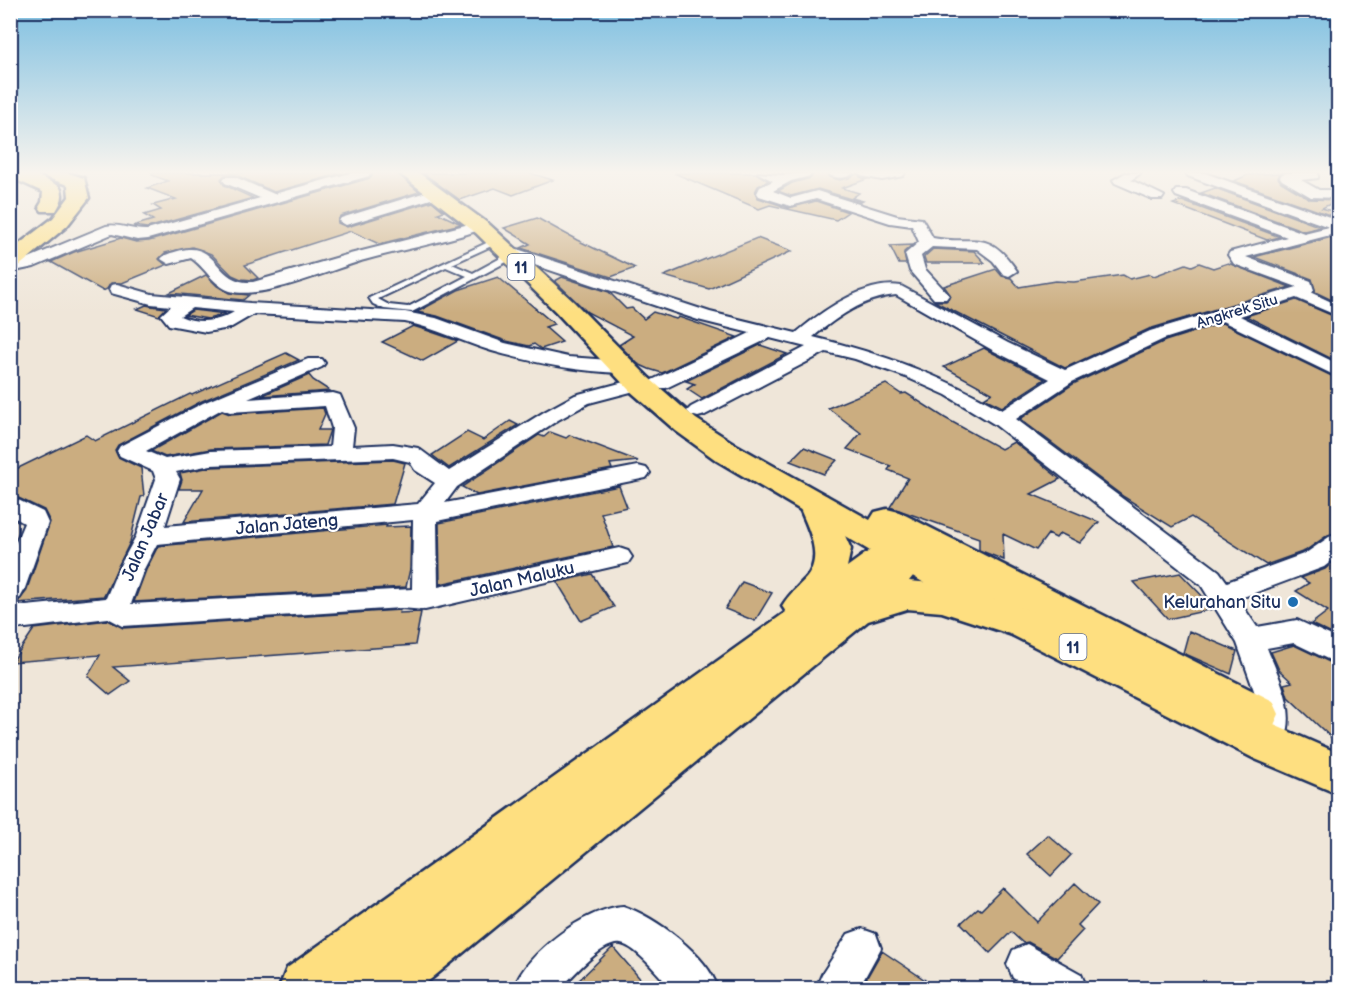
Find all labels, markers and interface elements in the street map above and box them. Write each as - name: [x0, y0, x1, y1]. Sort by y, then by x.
- road number: 11: [508, 254, 534, 280]
- street label: Angkrek Situ: [1194, 290, 1280, 333]
- street label: Jalan Jabar: [118, 490, 174, 584]
- street label: Jalan Jateng: [235, 510, 339, 539]
- street label: Jalan Maluku: [468, 557, 577, 602]
- place label: Kelurahan Situ: [1163, 592, 1281, 613]
- marker: Kelurahan Situ: [1286, 595, 1300, 609]
- road number: 11: [1060, 634, 1086, 660]

